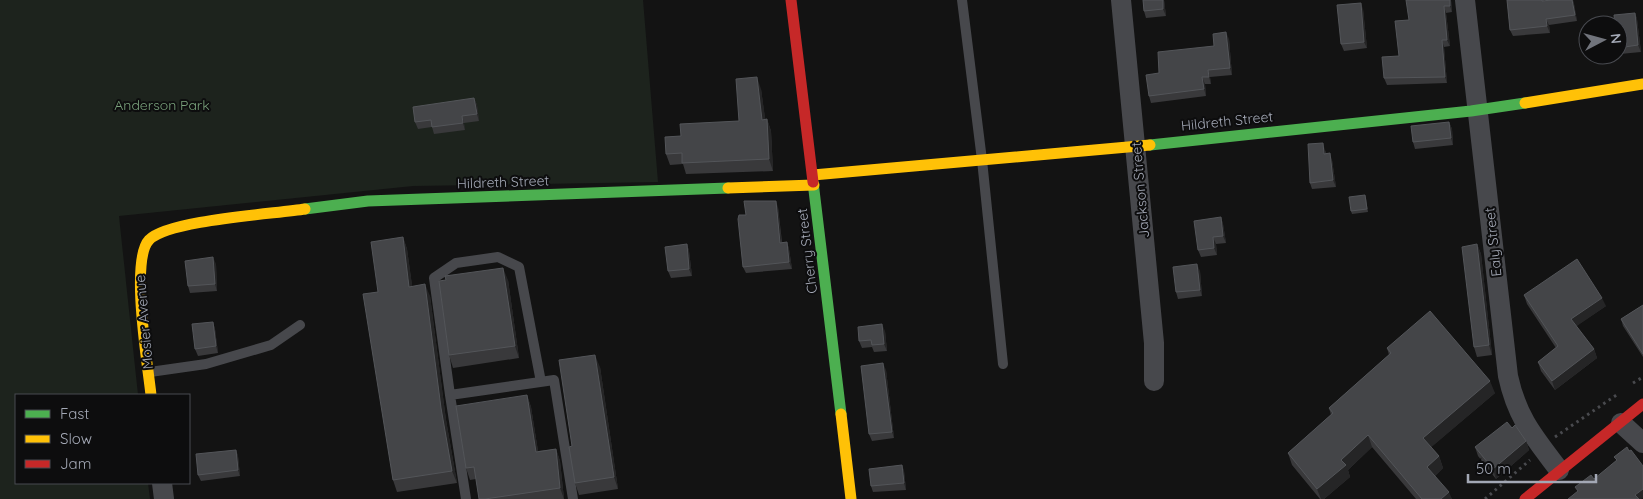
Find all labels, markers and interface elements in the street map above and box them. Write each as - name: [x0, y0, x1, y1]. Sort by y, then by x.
- north arrow: [1578, 15, 1628, 65]
- text: N: [1606, 33, 1625, 45]
- park label: Anderson Park: [114, 96, 210, 114]
- street label: Hildreth Street: [1180, 107, 1274, 135]
- street label: Jackson Street: [1127, 141, 1153, 239]
- street label: Hildreth Street: [457, 171, 550, 193]
- street label: Ealy Street: [1480, 206, 1506, 277]
- street label: Cherry Street: [793, 207, 821, 295]
- street label: Mosier Avenue: [131, 274, 157, 370]
- legend: [15, 394, 190, 484]
- text: Fast: [60, 404, 89, 423]
- text: Slow: [60, 429, 92, 448]
- scale bar: [1468, 452, 1596, 484]
- text: Jam: [60, 454, 91, 473]
- text: 50 m: [1476, 459, 1511, 478]

